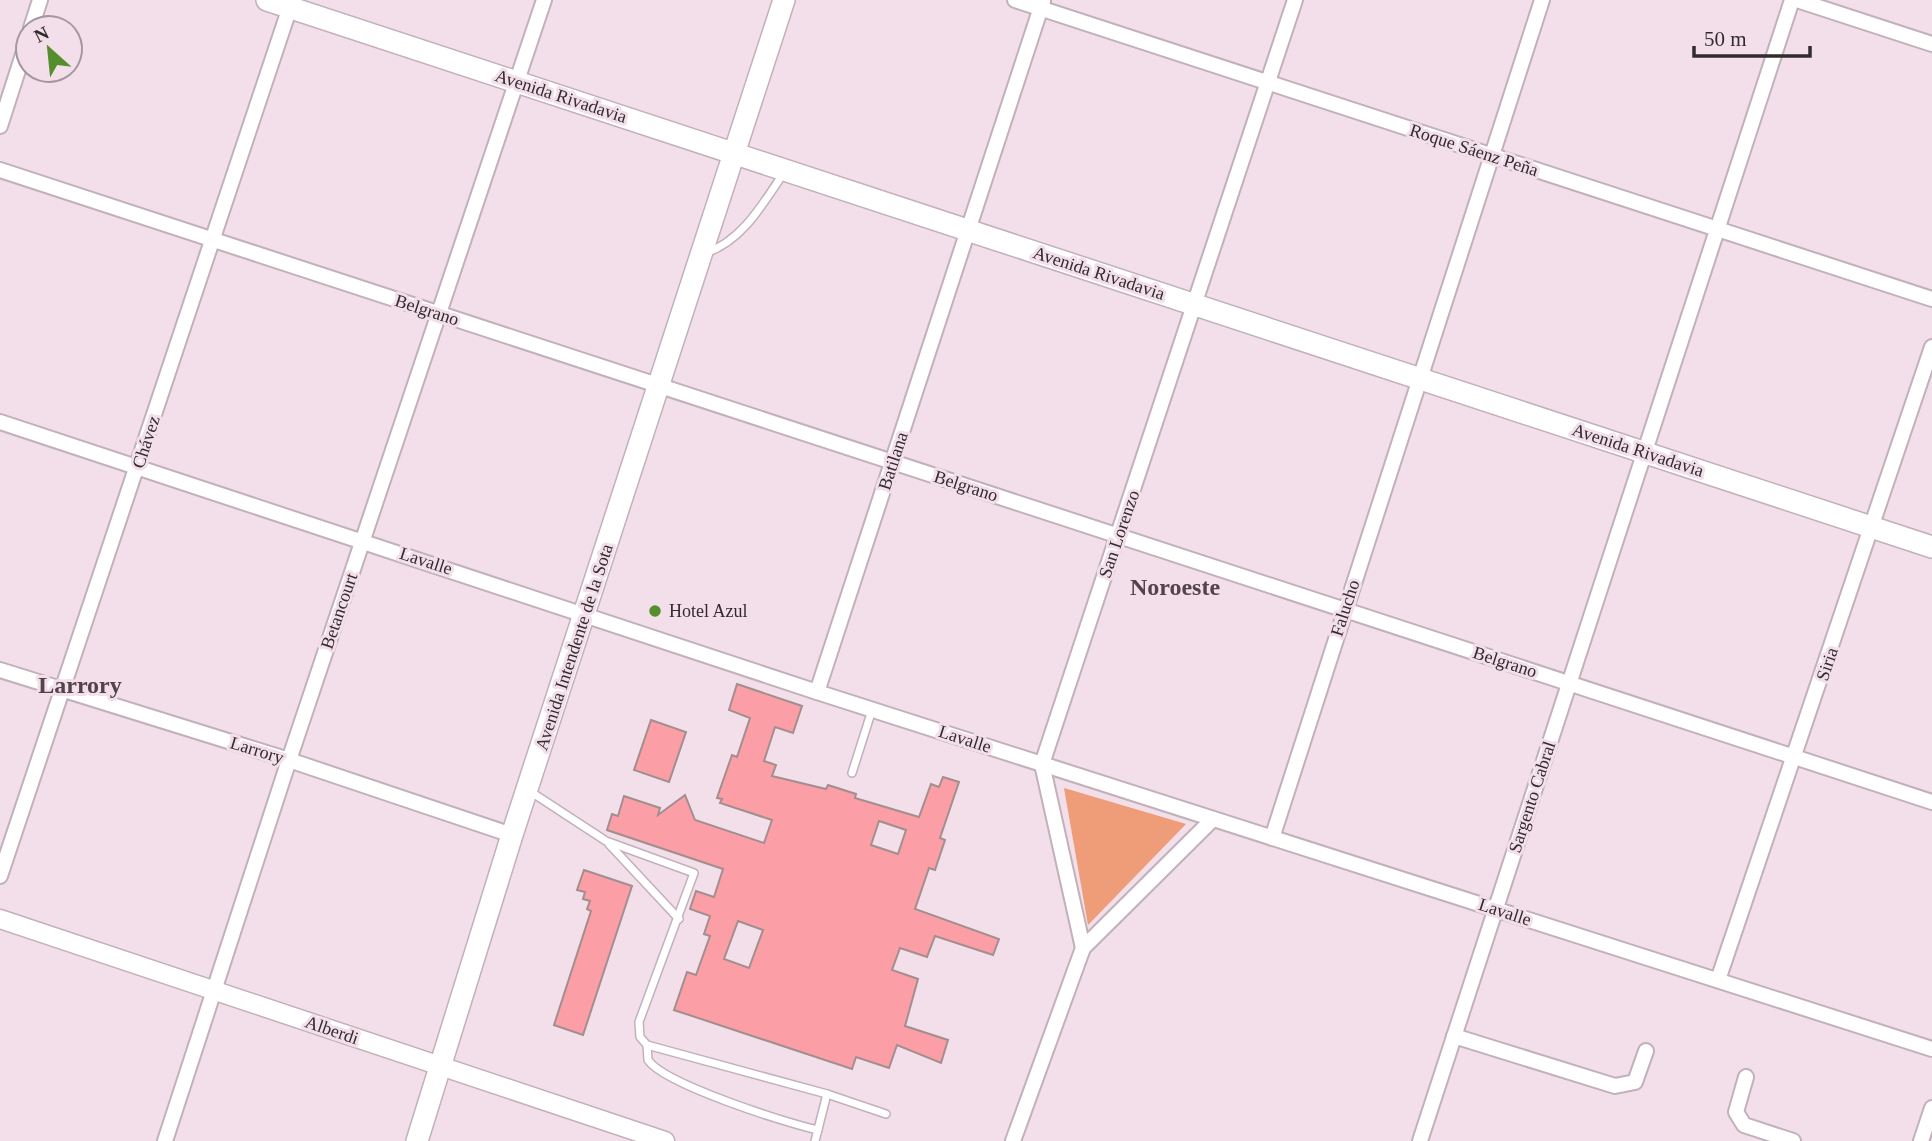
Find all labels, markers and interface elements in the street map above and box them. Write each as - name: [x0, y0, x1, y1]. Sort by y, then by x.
- north arrow: [14, 14, 84, 84]
- scale bar: [1694, 14, 1810, 58]
- text: N: [31, 22, 53, 47]
- text: 50 m: [1704, 27, 1747, 51]
- street label: Avenida Rivadavia: [493, 65, 629, 127]
- street label: Roque Sáenz Peña: [1407, 120, 1541, 180]
- street label: Avenida Rivadavia: [1031, 242, 1167, 304]
- street label: Belgrano: [393, 290, 461, 330]
- street label: Chávez: [128, 413, 164, 471]
- street label: Avenida Rivadavia: [1570, 419, 1706, 481]
- street label: Batilana: [874, 429, 912, 493]
- street label: Belgrano: [932, 466, 1000, 506]
- street label: San Lorenzo: [1095, 488, 1143, 580]
- street label: Avenida Intendente de la Sota: [531, 541, 617, 753]
- street label: Lavalle: [397, 543, 455, 579]
- street label: Betancourt: [317, 570, 361, 652]
- district label: Noroeste: [1130, 574, 1220, 600]
- street label: Falucho: [1327, 577, 1363, 639]
- place label: Hotel Azul: [669, 601, 748, 621]
- marker: Hotel Azul: [647, 603, 663, 619]
- street label: Belgrano: [1471, 642, 1539, 682]
- street label: Siria: [1812, 645, 1842, 683]
- district label: Larrory: [38, 672, 122, 698]
- street label: Lavalle: [936, 721, 994, 757]
- street label: Larrory: [228, 732, 286, 768]
- street label: Sargento Cabral: [1505, 739, 1559, 855]
- street label: Lavalle: [1476, 894, 1534, 930]
- street label: Alberdi: [303, 1012, 361, 1048]

